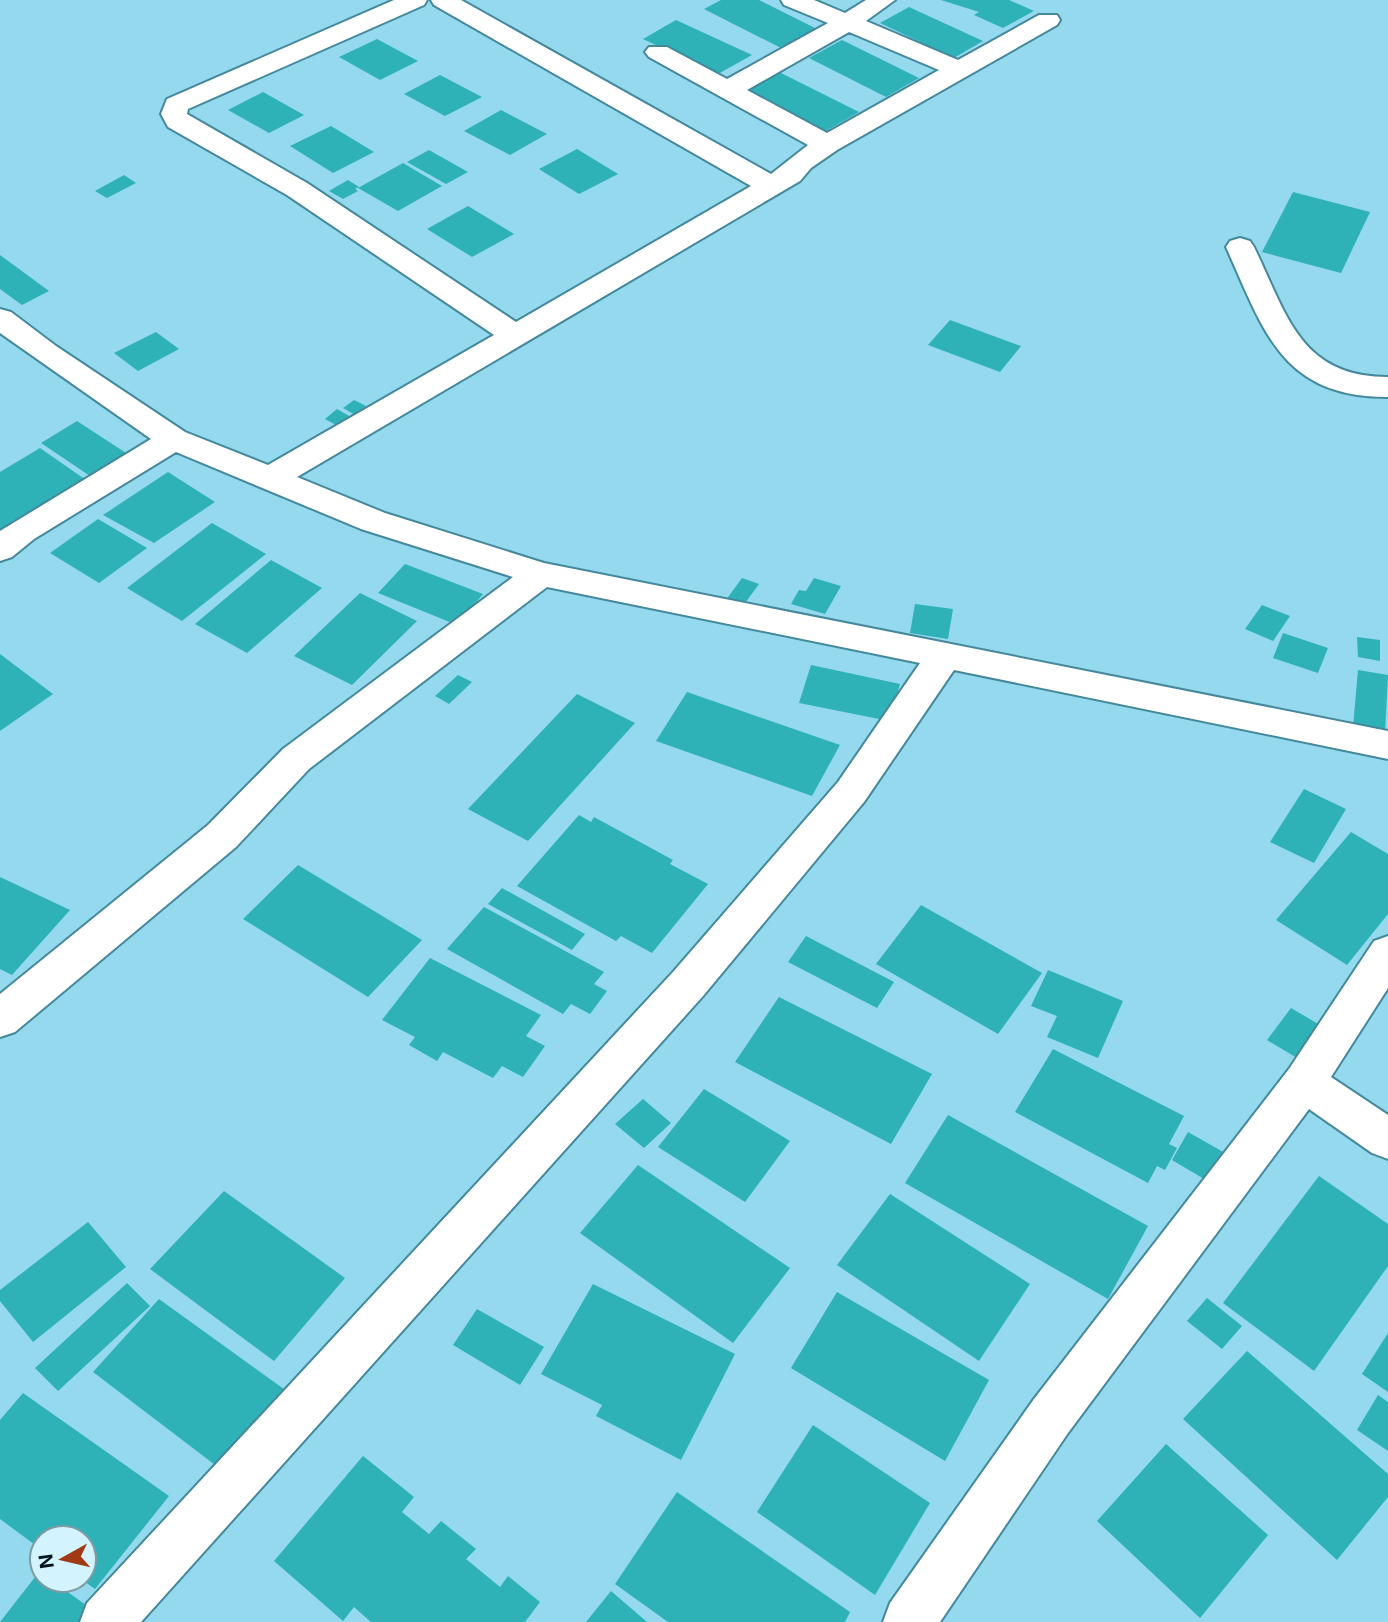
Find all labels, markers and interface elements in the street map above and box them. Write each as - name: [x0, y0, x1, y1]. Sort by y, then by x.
- north arrow: [28, 1524, 98, 1594]
- text: N: [34, 1553, 59, 1570]

